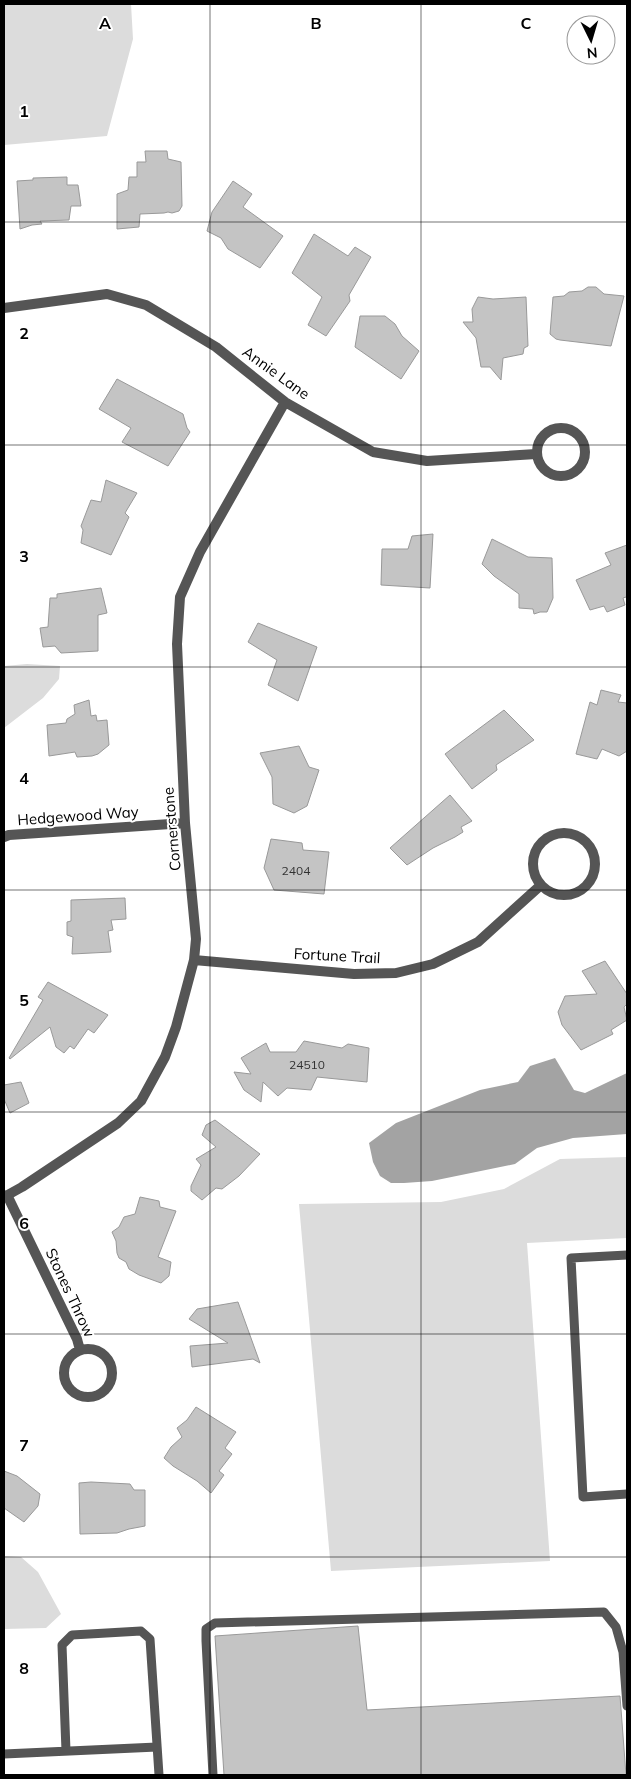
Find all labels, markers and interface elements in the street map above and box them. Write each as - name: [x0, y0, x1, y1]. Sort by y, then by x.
- text: A: [99, 13, 111, 33]
- text: B: [310, 13, 322, 33]
- text: C: [521, 13, 532, 33]
- north arrow: [566, 15, 616, 65]
- text: N: [586, 44, 598, 62]
- text: 1: [19, 101, 29, 121]
- text: 2: [19, 323, 29, 343]
- street label: Annie Lane: [239, 342, 314, 403]
- text: 3: [19, 546, 29, 566]
- text: 4: [19, 768, 29, 788]
- street label: Cornerstone: [158, 786, 185, 872]
- street label: Hedgewood Way: [17, 802, 139, 829]
- house number: 2404: [282, 863, 310, 878]
- street label: Fortune Trail: [293, 944, 381, 967]
- text: 5: [19, 990, 29, 1010]
- house number: 24510: [289, 1057, 325, 1072]
- text: 6: [19, 1213, 29, 1233]
- street label: Stones Throw: [42, 1245, 99, 1340]
- text: 7: [19, 1435, 29, 1455]
- text: 8: [19, 1658, 29, 1678]

